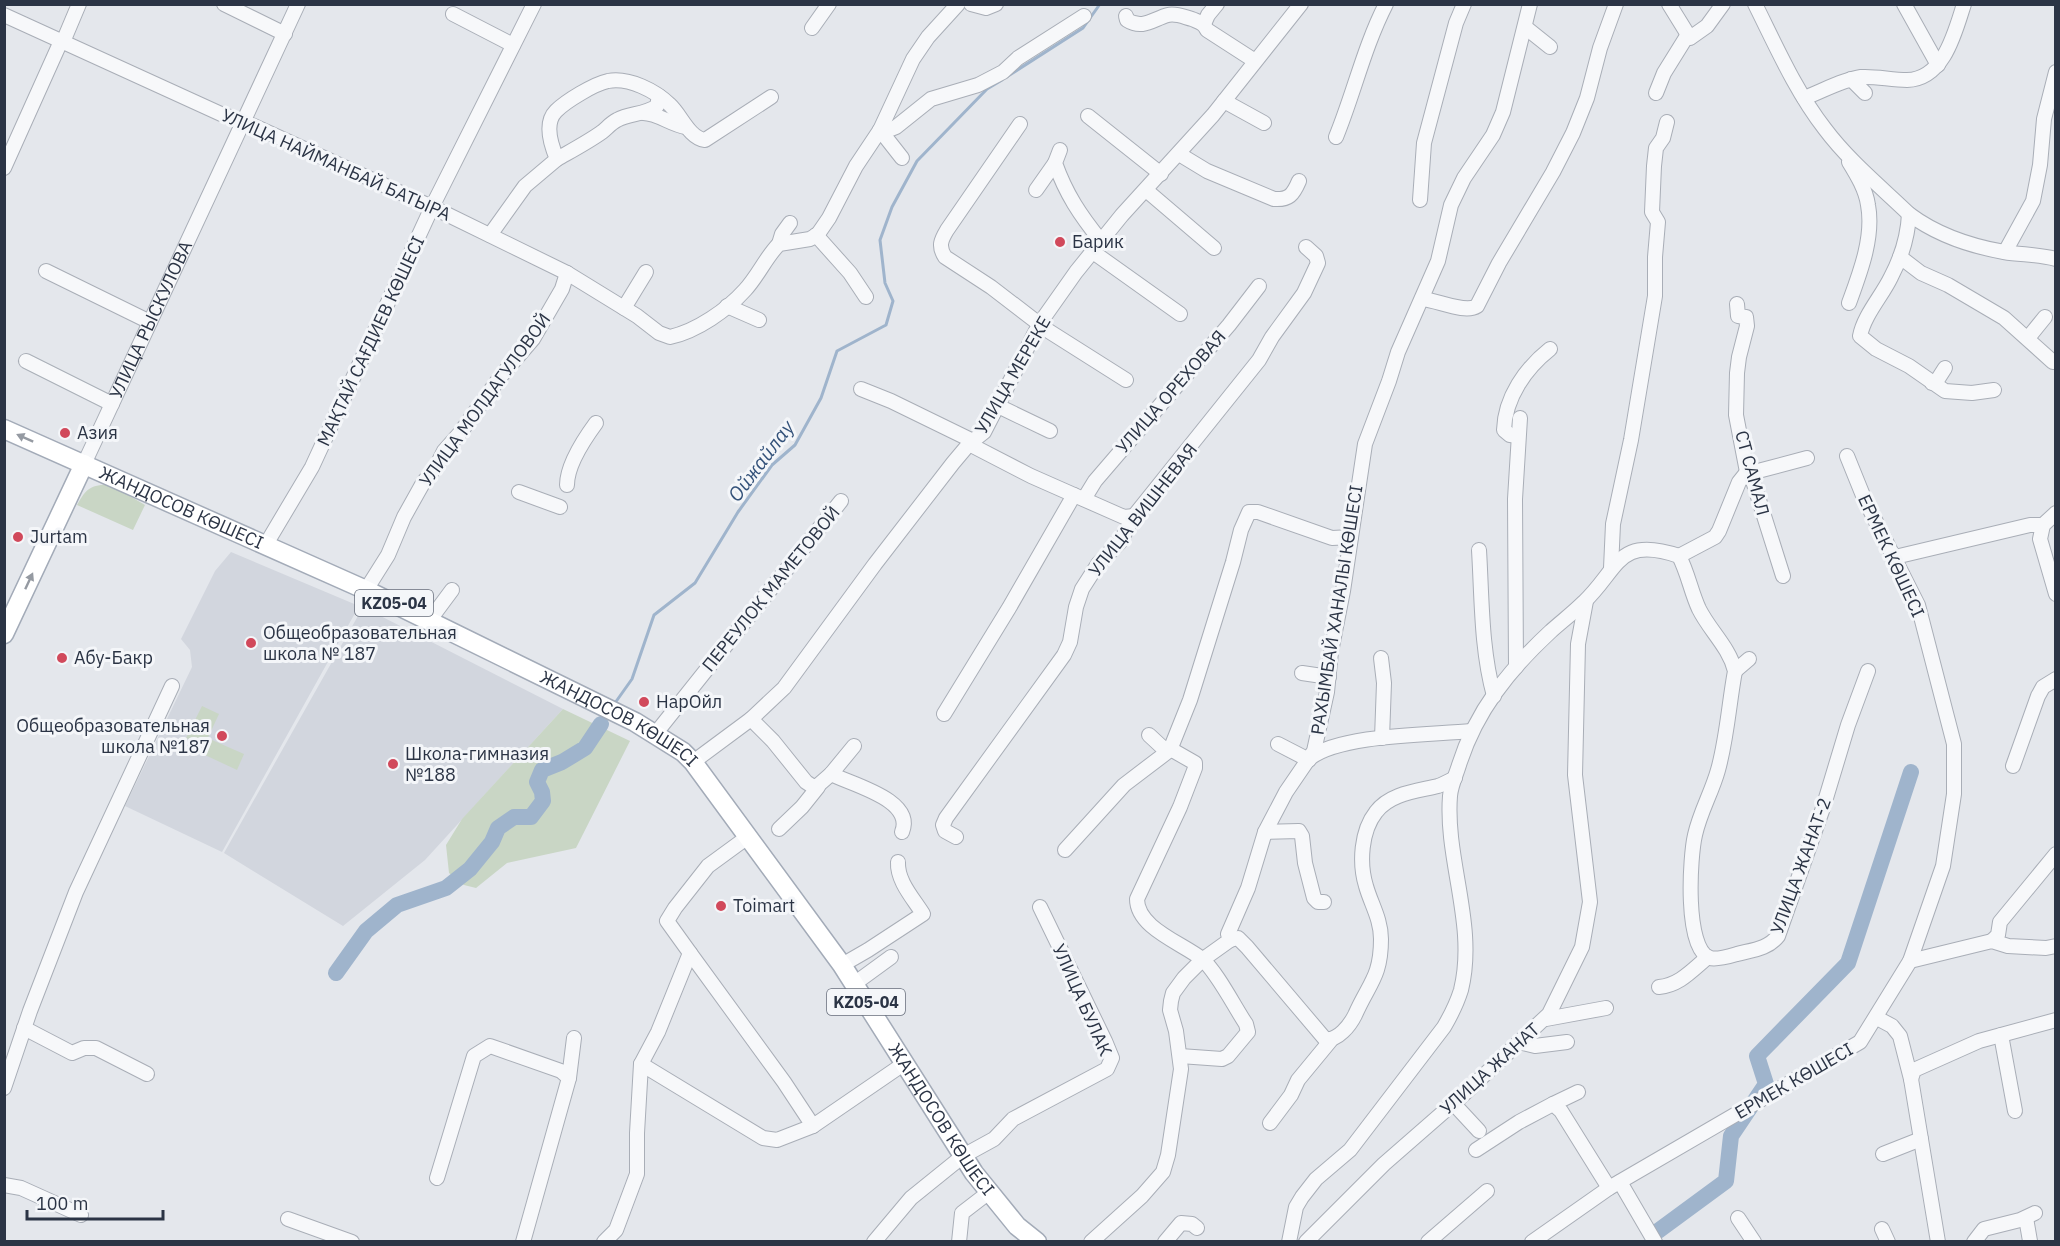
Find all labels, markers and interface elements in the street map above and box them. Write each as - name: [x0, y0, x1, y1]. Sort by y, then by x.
- street label: УЛИЦА НАЙМАНБАЙ БАТЫРА: [218, 103, 455, 226]
- place label: Барик: [1072, 230, 1124, 253]
- street label: МАҚТАЙ САҒДИЕВ КӨШЕСІ: [312, 232, 429, 450]
- marker: Барик: [1053, 235, 1067, 249]
- street label: УЛИЦА РЫСКУЛОВА: [104, 237, 197, 402]
- street label: УЛИЦА МОЛДАГУЛОВОЙ: [414, 308, 555, 491]
- street label: УЛИЦА МЕРЕКЕ: [969, 312, 1056, 438]
- street label: УЛИЦА ОРЕХОВАЯ: [1111, 325, 1230, 458]
- water label: Ойжайлау: [721, 414, 801, 507]
- place label: Азия: [77, 421, 118, 444]
- marker: Азия: [58, 426, 72, 440]
- street label: СТ САМАЛ: [1730, 428, 1775, 518]
- one-way arrow: [16, 433, 34, 442]
- street label: УЛИЦА ВИШНЕВАЯ: [1083, 438, 1202, 581]
- street label: ЖАНДОСОВ КӨШЕСІ: [96, 461, 267, 554]
- street label: РАХЫМБАЙ ХАНАЛЫ КӨШЕСІ: [1305, 483, 1368, 736]
- street label: ЕРМЕК КӨШЕСІ: [1853, 491, 1930, 621]
- street label: ПЕРЕУЛОК МАМЕТОВОЙ: [697, 501, 845, 676]
- place label: Jurtam: [30, 525, 88, 548]
- marker: Jurtam: [11, 530, 25, 544]
- one-way arrow: [25, 573, 34, 590]
- road number: KZ05-04: [355, 590, 433, 616]
- place label: Общеобразовательная школа № 187: [263, 621, 457, 665]
- marker: Общеобразовательная школа № 187: [244, 636, 258, 650]
- place label: Абу-Бакр: [74, 646, 153, 669]
- marker: Абу-Бакр: [55, 651, 69, 665]
- street label: ЖАНДОСОВ КӨШЕСІ: [536, 665, 703, 771]
- place label: НарОйл: [656, 690, 722, 713]
- marker: НарОйл: [637, 695, 651, 709]
- place label: Общеобразовательная школа №187: [16, 714, 210, 758]
- marker: Общеобразовательная школа №187: [215, 729, 229, 743]
- place label: Школа-гимназия №188: [405, 742, 549, 786]
- marker: Школа-гимназия №188: [386, 757, 400, 771]
- street label: УЛИЦА ЖАНАТ-2: [1765, 795, 1836, 937]
- place label: Toimart: [733, 894, 795, 917]
- marker: Toimart: [714, 899, 728, 913]
- street label: УЛИЦА БУЛАК: [1047, 940, 1117, 1060]
- road number: KZ05-04: [827, 989, 905, 1015]
- street label: УЛИЦА ЖАНАТ: [1435, 1018, 1544, 1119]
- street label: ЕРМЕК КӨШЕСІ: [1730, 1037, 1857, 1124]
- street label: ЖАНДОСОВ КӨШЕСІ: [884, 1039, 1000, 1200]
- scale bar: [27, 1183, 164, 1221]
- text: 100 m: [36, 1192, 88, 1215]

